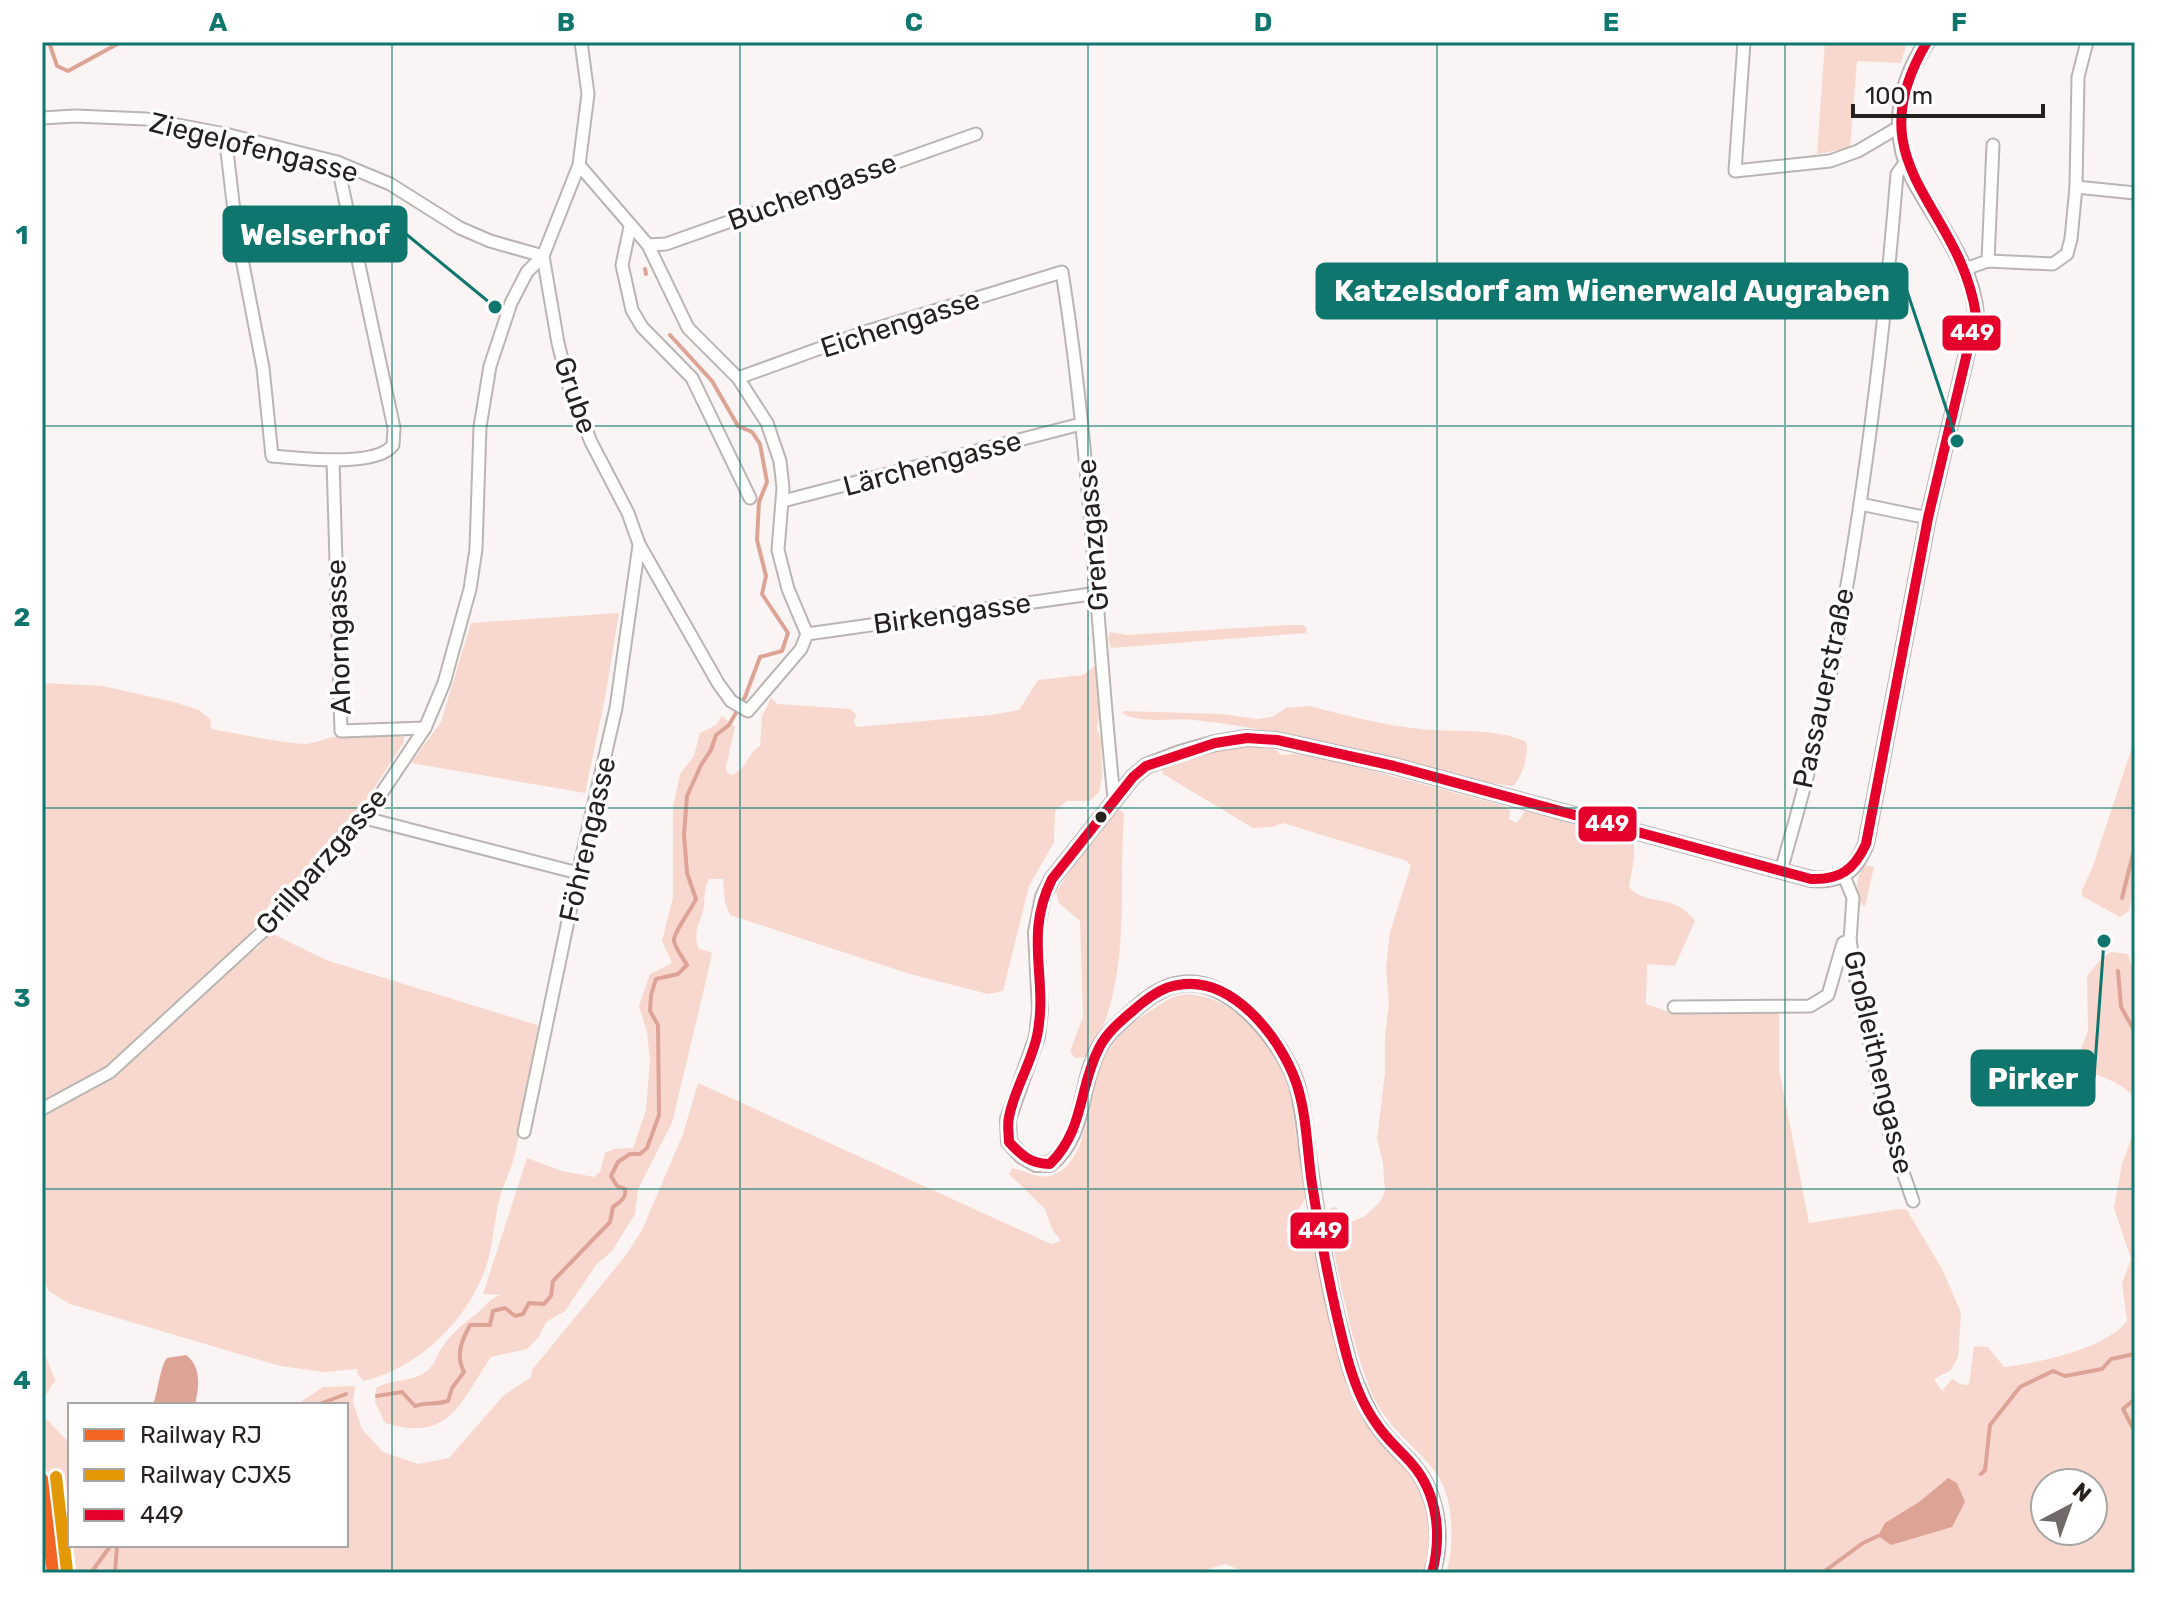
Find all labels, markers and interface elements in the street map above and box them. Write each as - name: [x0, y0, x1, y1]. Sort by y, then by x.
- text: A: [209, 7, 228, 38]
- text: B: [557, 7, 575, 38]
- text: C: [905, 7, 923, 38]
- text: D: [1254, 7, 1272, 38]
- text: E: [1603, 7, 1619, 38]
- text: F: [1951, 7, 1967, 38]
- scale bar: [1853, 68, 2043, 118]
- text: 100 m: [1865, 82, 1933, 110]
- street label: Ziegelofengasse: [146, 106, 362, 189]
- street label: Buchengasse: [723, 146, 901, 237]
- callout: Welserhof: [224, 207, 406, 261]
- text: Welserhof: [240, 217, 391, 253]
- text: 1: [16, 220, 28, 251]
- callout: Katzelsdorf am Wienerwald Augraben: [1317, 264, 1907, 318]
- text: Katzelsdorf am Wienerwald Augraben: [1334, 273, 1890, 309]
- street label: Eichengasse: [816, 282, 984, 365]
- line badge: 449: [1941, 314, 2002, 352]
- text: 449: [1950, 319, 1994, 346]
- street label: Grube: [547, 352, 604, 438]
- street label: Lärchengasse: [839, 424, 1025, 503]
- street label: Grenzgasse: [1069, 458, 1116, 612]
- street label: Ahorngasse: [319, 559, 358, 715]
- street label: Passauerstraße: [1786, 585, 1861, 791]
- street label: Birkengasse: [871, 586, 1033, 641]
- text: 2: [14, 602, 30, 633]
- street label: Föhrengasse: [552, 753, 623, 925]
- street label: Grillparzgasse: [249, 781, 394, 941]
- line badge: 449: [1577, 805, 1638, 843]
- unlabelled marker: [1093, 809, 1109, 825]
- text: 449: [1585, 810, 1629, 837]
- street label: Großleithengasse: [1837, 947, 1920, 1177]
- text: 3: [13, 983, 31, 1014]
- callout: Pirker: [1972, 1051, 2094, 1105]
- text: Pirker: [1988, 1061, 2079, 1097]
- line badge: 449: [1289, 1211, 1350, 1250]
- text: 449: [1298, 1217, 1342, 1244]
- text: 4: [13, 1365, 31, 1396]
- legend: [68, 1403, 348, 1547]
- text: Railway RJ: [140, 1421, 262, 1449]
- text: Railway CJX5: [140, 1461, 292, 1489]
- north arrow: [2029, 1467, 2109, 1547]
- text: N: [2067, 1477, 2097, 1508]
- text: 449: [140, 1501, 184, 1529]

